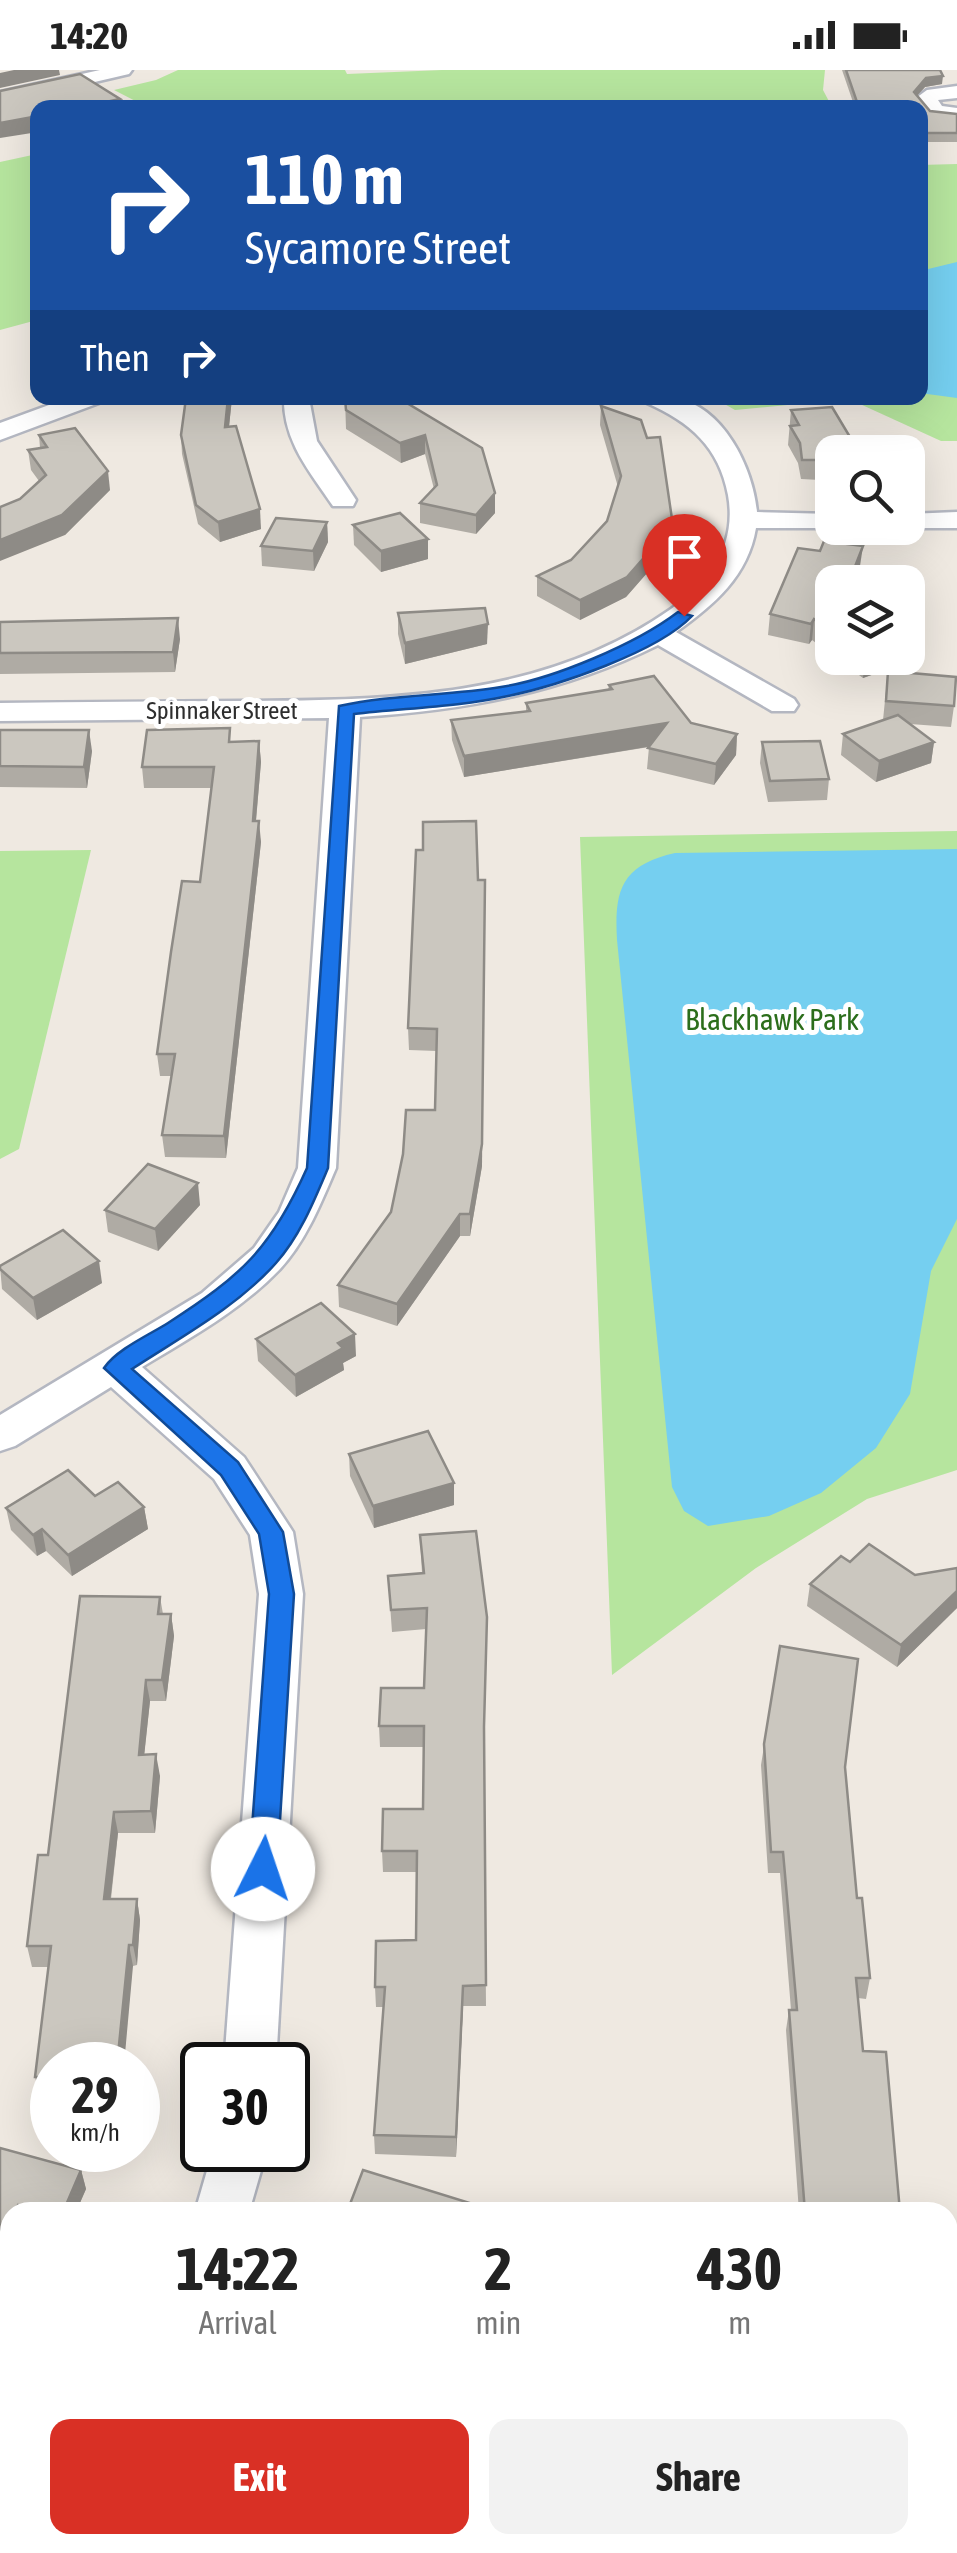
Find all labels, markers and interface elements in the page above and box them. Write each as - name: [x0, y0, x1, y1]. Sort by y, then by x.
- text: 14:20: [50, 14, 128, 57]
- text: 110 m: [245, 139, 404, 219]
- icon: right: [80, 140, 210, 270]
- text: Sycamore Street: [245, 222, 511, 274]
- icon: right: [170, 330, 225, 385]
- text: Then: [80, 336, 150, 379]
- map controls: [815, 435, 925, 675]
- button: search: [815, 435, 925, 545]
- pin: [642, 514, 727, 617]
- icon: arrive: [657, 529, 712, 584]
- button: layers: [815, 565, 925, 675]
- street label: Spinnaker Street: [146, 696, 298, 724]
- park label: Blackhawk Park: [685, 1002, 859, 1036]
- position arrow: [211, 1817, 315, 1921]
- speed limit sign: 30: [180, 2042, 310, 2172]
- text: 29: [71, 2066, 118, 2124]
- text: km/h: [70, 2118, 120, 2146]
- text: 14:22: [176, 2234, 299, 2303]
- text: 2: [484, 2234, 513, 2303]
- text: 430: [697, 2234, 782, 2303]
- text: Arrival: [199, 2304, 277, 2341]
- text: min: [475, 2304, 521, 2341]
- text: m: [728, 2304, 751, 2341]
- button: Exit: [50, 2419, 469, 2534]
- button: Share: [489, 2419, 908, 2534]

